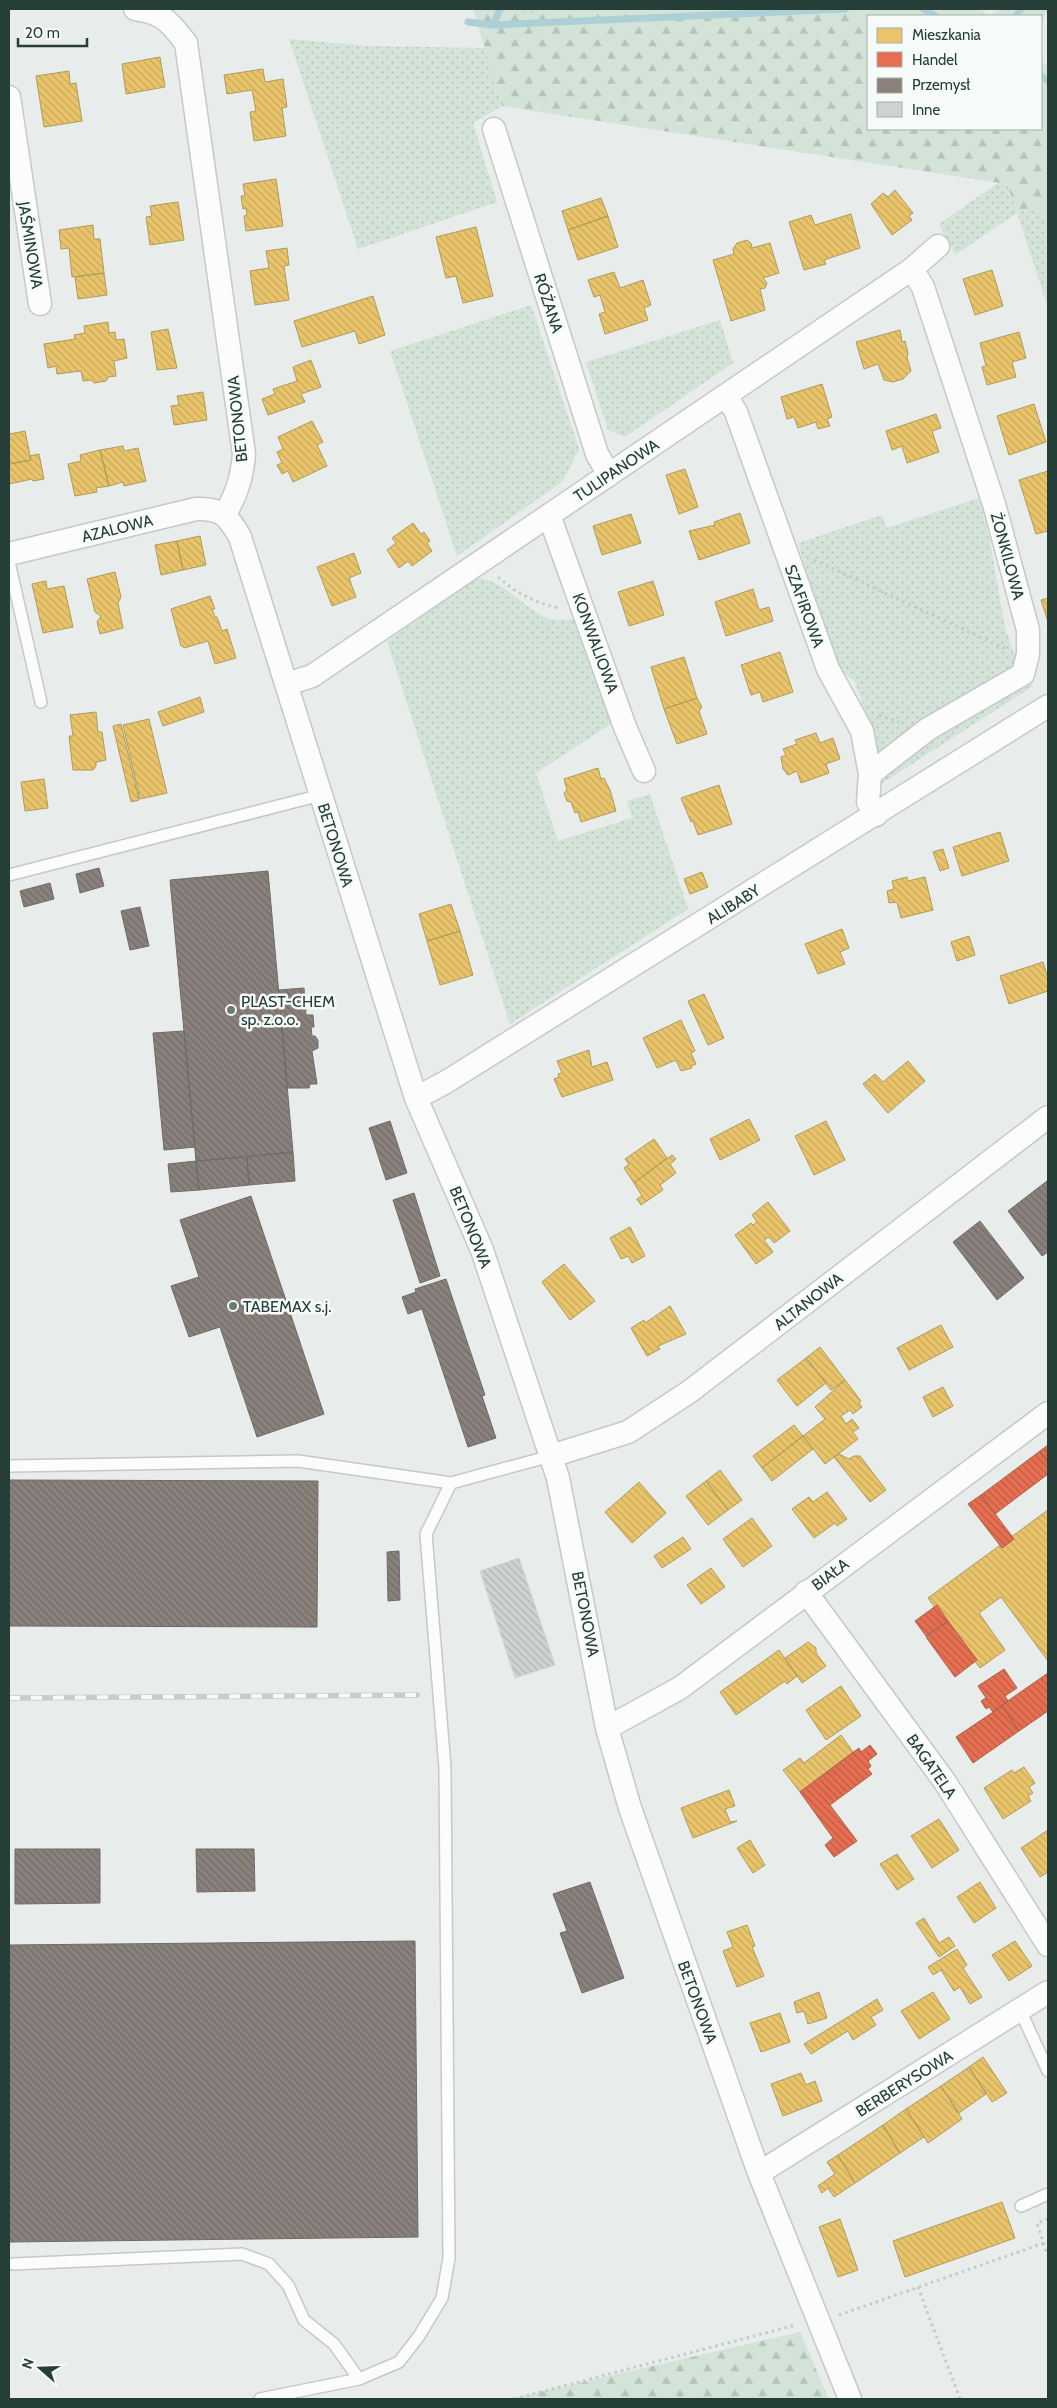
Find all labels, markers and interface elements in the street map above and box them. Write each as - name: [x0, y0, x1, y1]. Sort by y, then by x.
- scale bar: [18, 15, 86, 47]
- legend: [867, 15, 1042, 130]
- text: 20 m: [25, 24, 60, 42]
- text: Mieszkania: [912, 26, 982, 44]
- text: Handel: [912, 51, 958, 69]
- text: Przemysł: [912, 76, 970, 94]
- text: Inne: [912, 101, 940, 119]
- street label: JAŚMINOWA: [14, 199, 47, 290]
- street label: RÓŻANA: [530, 271, 567, 336]
- street label: BETONOWA: [224, 375, 251, 463]
- street label: TULIPANOWA: [570, 435, 663, 506]
- street label: AZALOWA: [80, 510, 155, 547]
- street label: ŻONKILOWA: [987, 510, 1028, 602]
- street label: SZAFIROWA: [781, 562, 828, 650]
- street label: KONWALIOWA: [569, 590, 623, 696]
- street label: BETONOWA: [314, 801, 357, 890]
- street label: ALIBABY: [703, 880, 764, 928]
- place label: PLAST-CHEM sp. z.o.o.: [241, 992, 335, 1029]
- marker: PLAST-CHEM sp. z.o.o.: [225, 1004, 237, 1016]
- street label: BETONOWA: [445, 1183, 496, 1271]
- street label: ALTANOWA: [770, 1269, 847, 1334]
- place label: TABEMAX s.j.: [243, 1297, 332, 1316]
- marker: TABEMAX s.j.: [227, 1300, 239, 1312]
- street label: BIAŁA: [808, 1554, 853, 1594]
- street label: BETONOWA: [568, 1570, 603, 1659]
- street label: BAGATELA: [903, 1730, 961, 1802]
- street label: BETONOWA: [674, 1958, 721, 2046]
- street label: BERBERYSOWA: [852, 2046, 956, 2121]
- north arrow: [15, 2343, 65, 2393]
- text: N: [18, 2356, 38, 2371]

